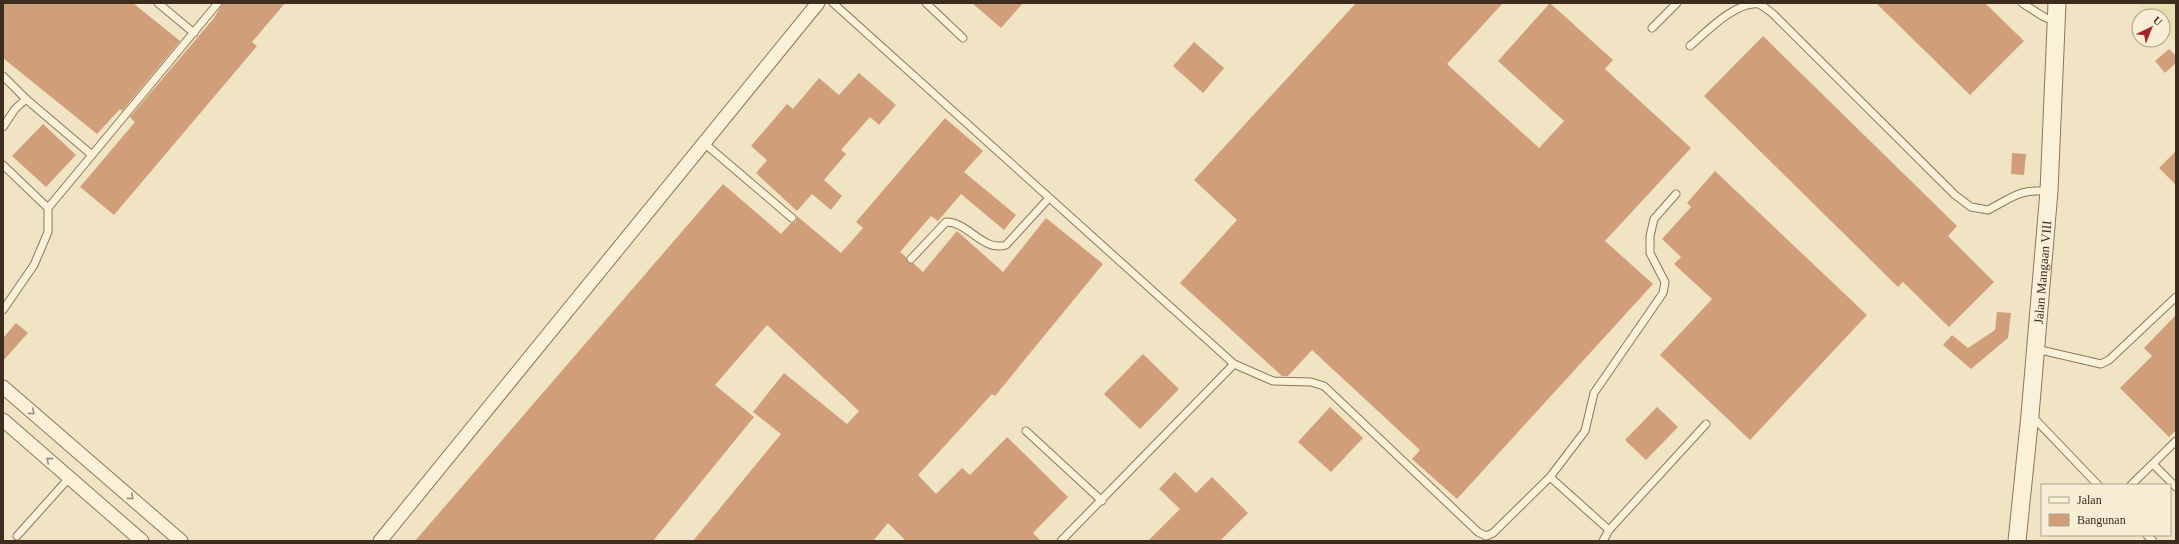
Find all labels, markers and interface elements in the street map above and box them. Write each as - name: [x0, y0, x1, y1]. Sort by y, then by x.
- north arrow: [2131, 8, 2171, 48]
- text: U: [2151, 14, 2165, 28]
- street label: Jalan Mangaan VIII: [2031, 220, 2054, 325]
- one-way arrow: [28, 408, 35, 415]
- one-way arrow: [46, 457, 54, 465]
- legend: [2041, 484, 2171, 536]
- one-way arrow: [126, 493, 133, 500]
- text: Jalan: [2077, 493, 2102, 507]
- text: Bangunan: [2077, 513, 2126, 527]

